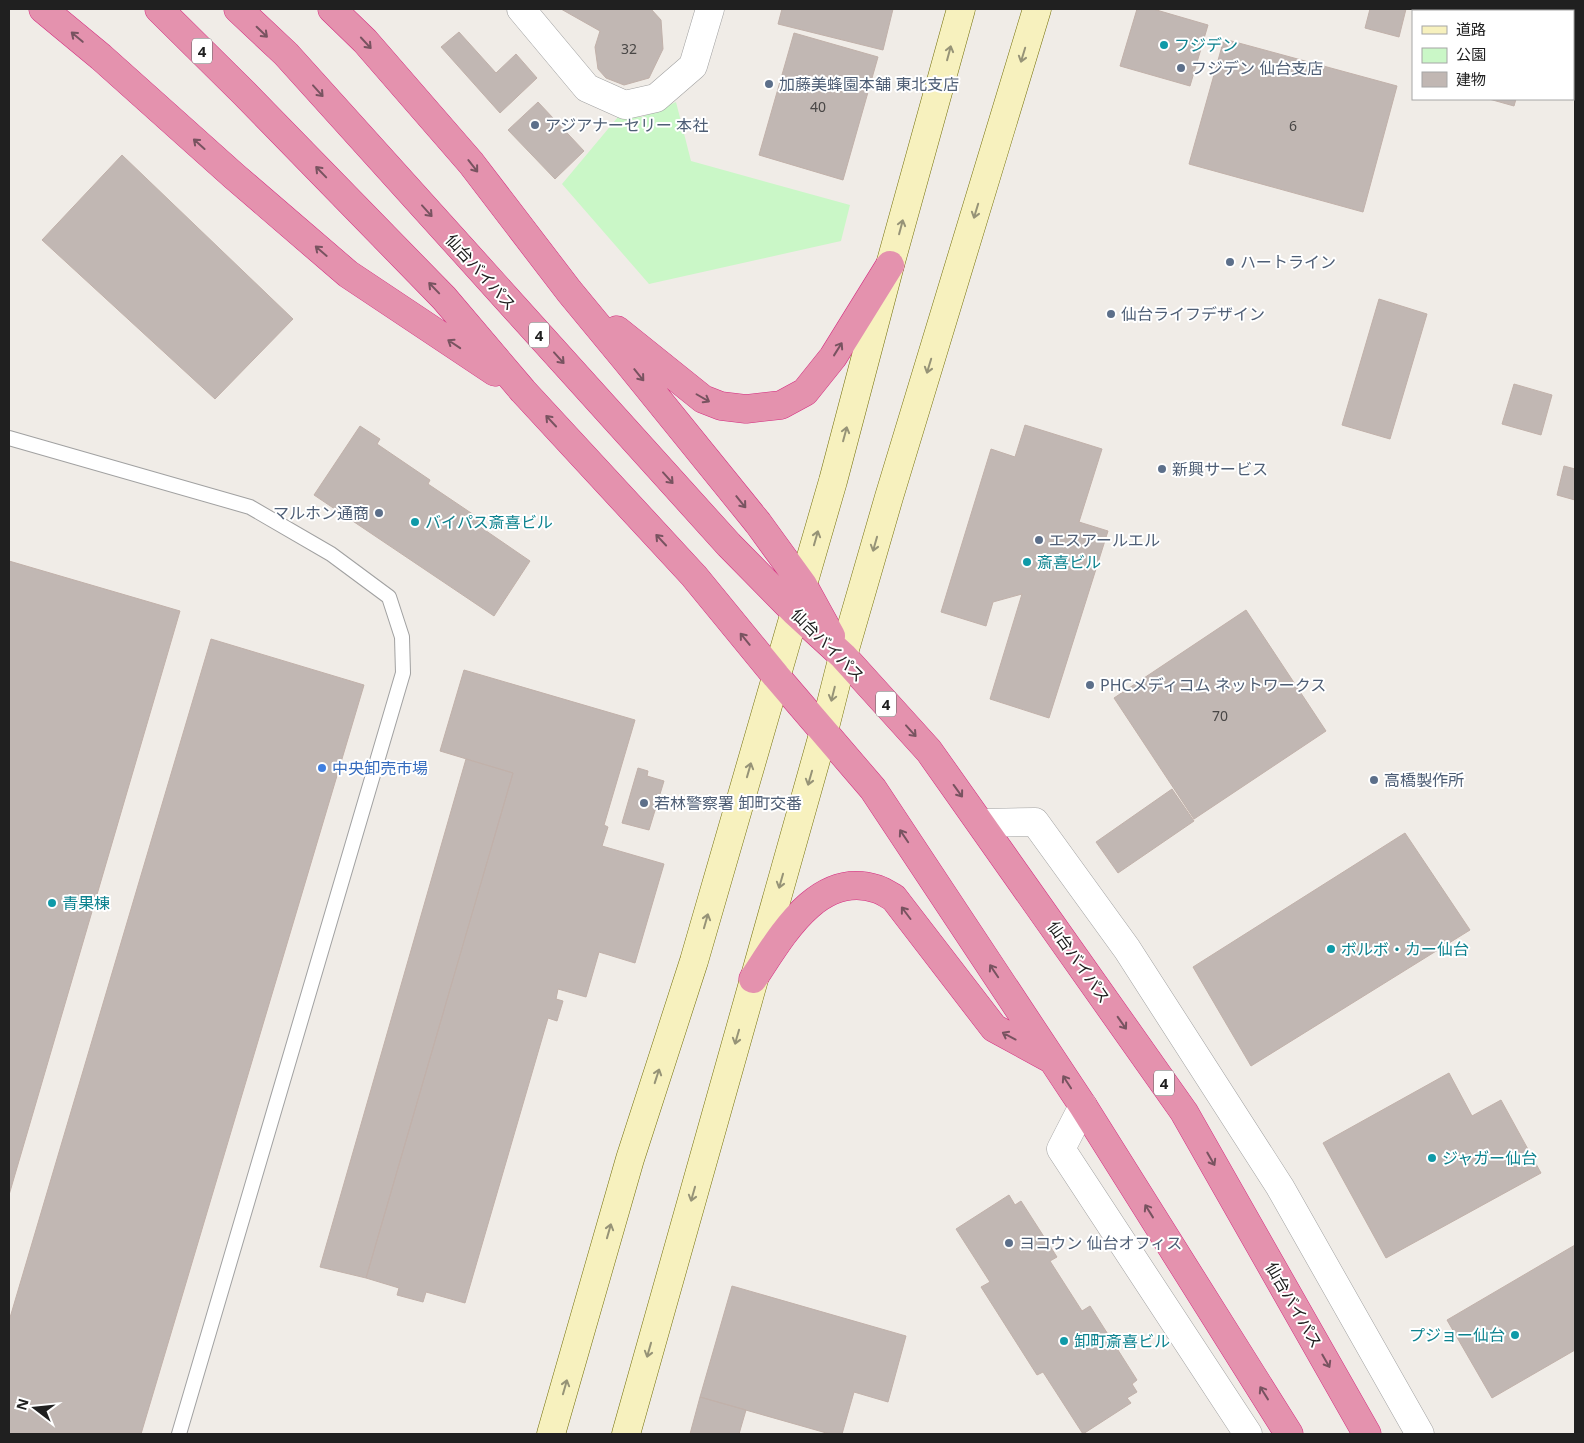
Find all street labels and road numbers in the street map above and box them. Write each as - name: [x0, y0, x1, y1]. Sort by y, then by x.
- road number: 4: [192, 38, 212, 64]
- street label: 仙台バイパス: [441, 229, 521, 315]
- road number: 4: [529, 322, 549, 348]
- street label: 仙台バイパス: [786, 603, 870, 687]
- road number: 4: [876, 692, 896, 716]
- street label: 仙台バイパス: [1043, 916, 1115, 1008]
- road number: 4: [1154, 1070, 1174, 1096]
- street label: 仙台バイパス: [1261, 1258, 1327, 1352]

